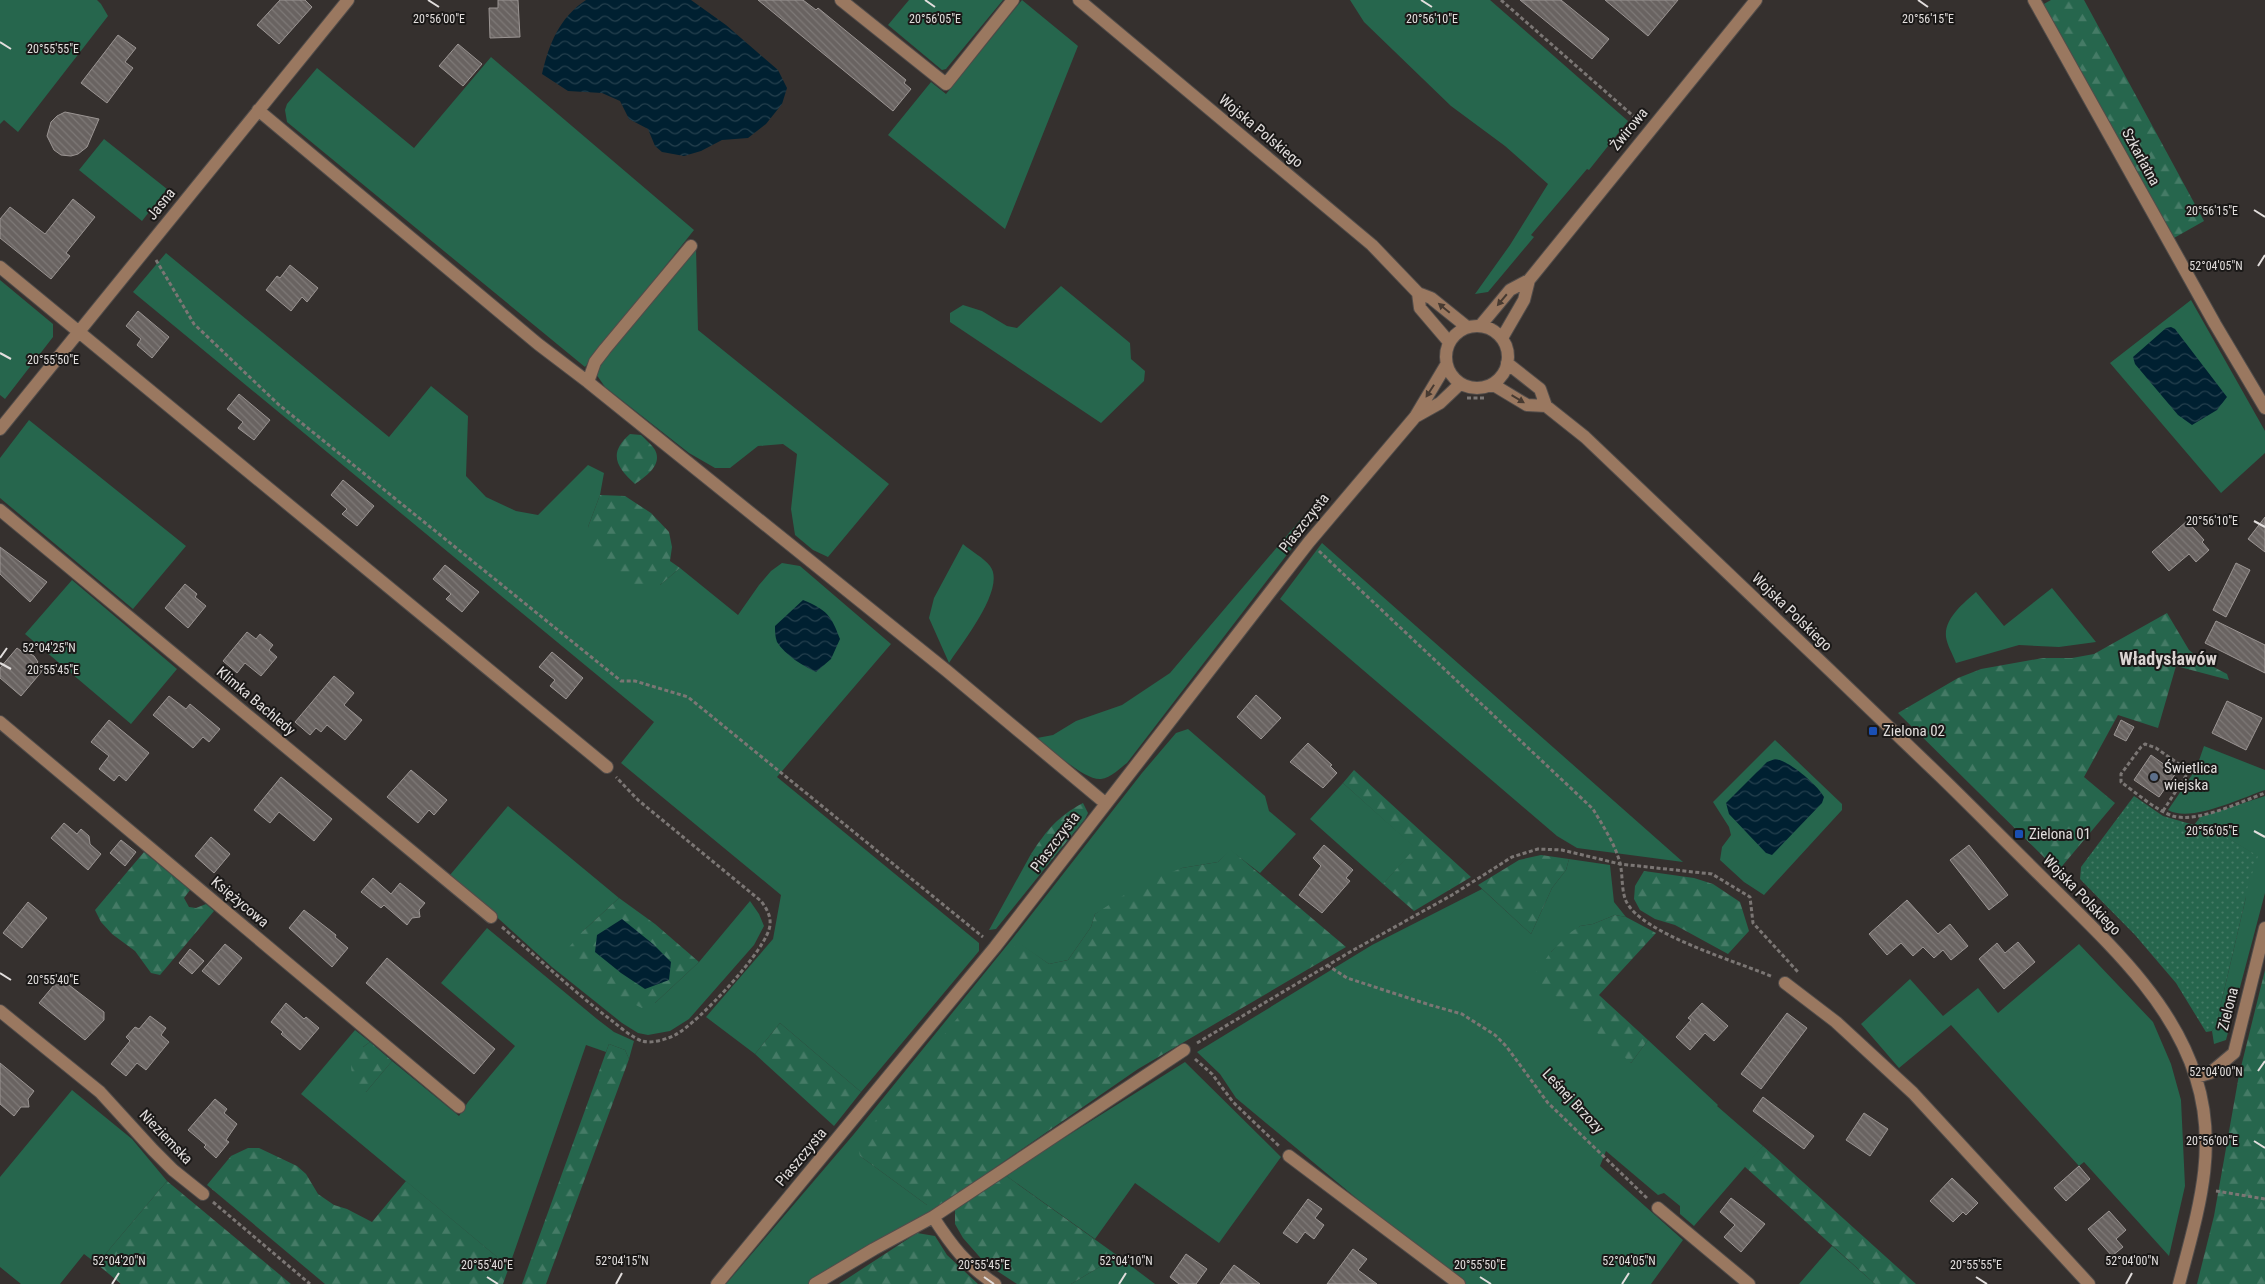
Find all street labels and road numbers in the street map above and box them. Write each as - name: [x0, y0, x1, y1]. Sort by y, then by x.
- street label: Wojska Polskiego: [1215, 91, 1307, 171]
- street label: Żwirowa: [1606, 104, 1652, 154]
- street label: Szkarłatna: [2118, 125, 2164, 189]
- street label: Jasna: [143, 184, 179, 224]
- street label: Piaszczysta: [1275, 490, 1333, 556]
- street label: Wojska Polskiego: [1748, 569, 1836, 655]
- street label: Klimka Bachledy: [213, 663, 299, 739]
- street label: Piaszczysta: [1027, 808, 1083, 876]
- street label: Wojska Polskiego: [2039, 851, 2125, 939]
- street label: Księżycowa: [208, 873, 272, 931]
- street label: Zielona: [2214, 986, 2242, 1032]
- street label: Leśnej Brzozy: [1539, 1065, 1607, 1137]
- street label: Nieziemska: [136, 1106, 196, 1168]
- street label: Piaszczysta: [771, 1124, 831, 1190]

